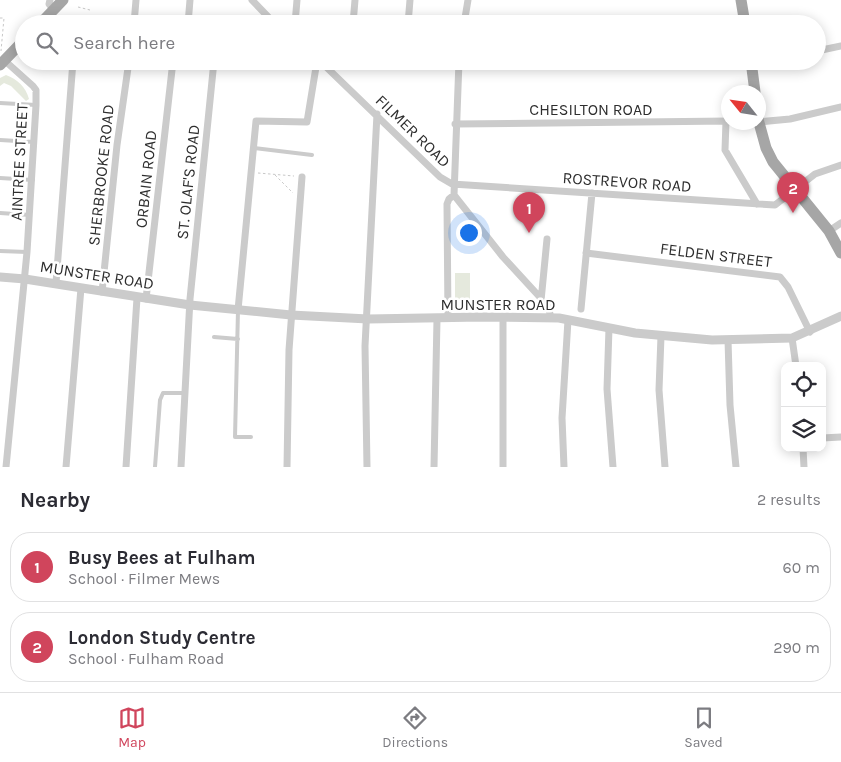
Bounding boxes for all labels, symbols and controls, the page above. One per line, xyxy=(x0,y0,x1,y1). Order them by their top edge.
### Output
search box xyxy=(15,15,826,70)
icon: search xyxy=(33,29,61,57)
text: Search here xyxy=(73,32,175,54)
north arrow xyxy=(721,85,766,130)
street label: FILMER ROAD xyxy=(372,91,454,171)
street label: CHESILTON ROAD xyxy=(529,100,653,119)
street label: AINTREE STREET xyxy=(6,103,32,221)
street label: SHERBROOKE ROAD xyxy=(84,103,118,247)
street label: ST. OLAF'S ROAD xyxy=(173,124,203,240)
street label: ORBAIN ROAD xyxy=(131,129,161,229)
street label: ROSTREVOR ROAD xyxy=(562,168,692,196)
pin: 2 xyxy=(777,172,809,213)
pin: 1 xyxy=(513,192,545,233)
your location xyxy=(456,220,482,246)
street label: FELDEN STREET xyxy=(659,239,773,271)
street label: MUNSTER ROAD xyxy=(39,257,155,293)
street label: MUNSTER ROAD xyxy=(440,295,556,314)
map controls xyxy=(781,362,826,452)
button: locate xyxy=(781,362,826,407)
button: layers xyxy=(781,407,826,452)
text: Nearby xyxy=(20,488,90,512)
text: 2 results xyxy=(757,490,821,509)
text: Busy Bees at Fulham xyxy=(68,547,256,569)
text: 1 xyxy=(34,558,40,577)
text: 60 m xyxy=(783,558,820,577)
text: School · Filmer Mews xyxy=(68,569,220,588)
text: London Study Centre xyxy=(68,627,256,649)
text: 2 xyxy=(32,638,42,657)
text: 290 m xyxy=(773,638,820,657)
text: School · Fulham Road xyxy=(68,649,224,668)
tab: Map xyxy=(118,704,146,751)
tab: Directions xyxy=(382,704,448,751)
tab: Saved xyxy=(684,704,723,751)

